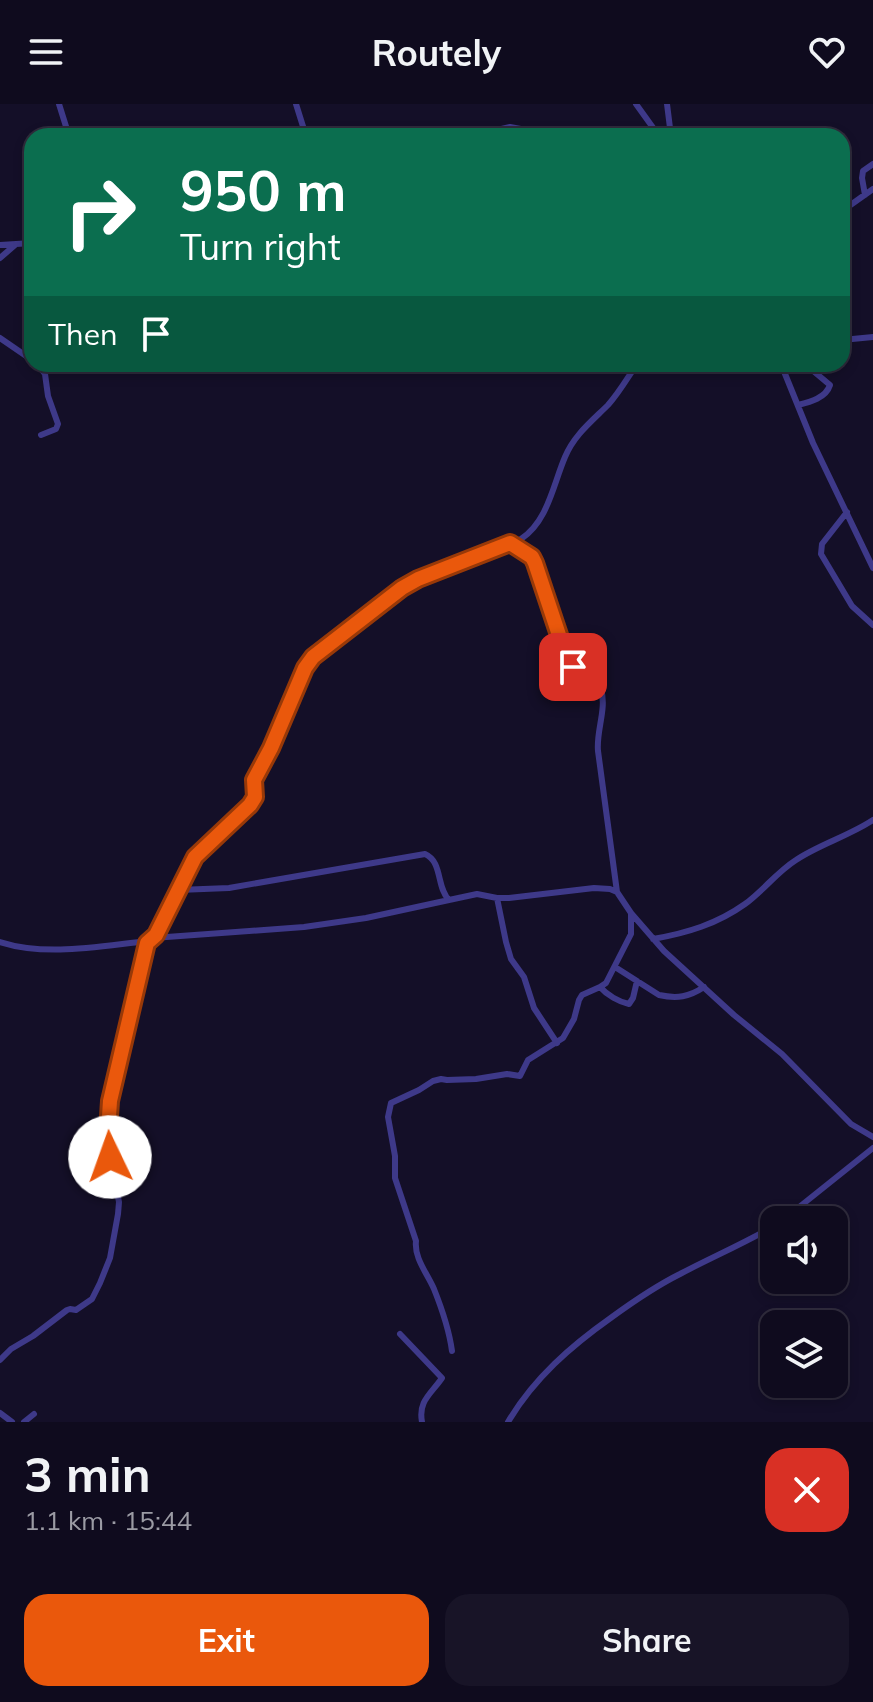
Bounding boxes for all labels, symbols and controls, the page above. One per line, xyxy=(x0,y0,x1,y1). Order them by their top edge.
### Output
icon: menu xyxy=(24,30,68,74)
text: Routely xyxy=(372,30,501,75)
icon: heart xyxy=(805,30,849,74)
text: 950 m xyxy=(180,155,347,225)
icon: right xyxy=(48,160,152,264)
text: Turn right xyxy=(180,224,341,269)
icon: arrive xyxy=(134,312,178,356)
text: Then xyxy=(48,315,118,353)
pin xyxy=(539,633,607,701)
icon: arrive xyxy=(551,645,595,689)
position arrow xyxy=(68,1115,152,1199)
map controls xyxy=(760,1206,848,1398)
button: sound xyxy=(760,1206,848,1294)
button: layers xyxy=(760,1310,848,1398)
text: 3 min xyxy=(24,1444,151,1504)
button: close xyxy=(765,1448,849,1532)
text: 1.1 km · 15:44 xyxy=(24,1504,192,1537)
button: Exit xyxy=(24,1594,429,1686)
button: Share xyxy=(445,1594,849,1686)

